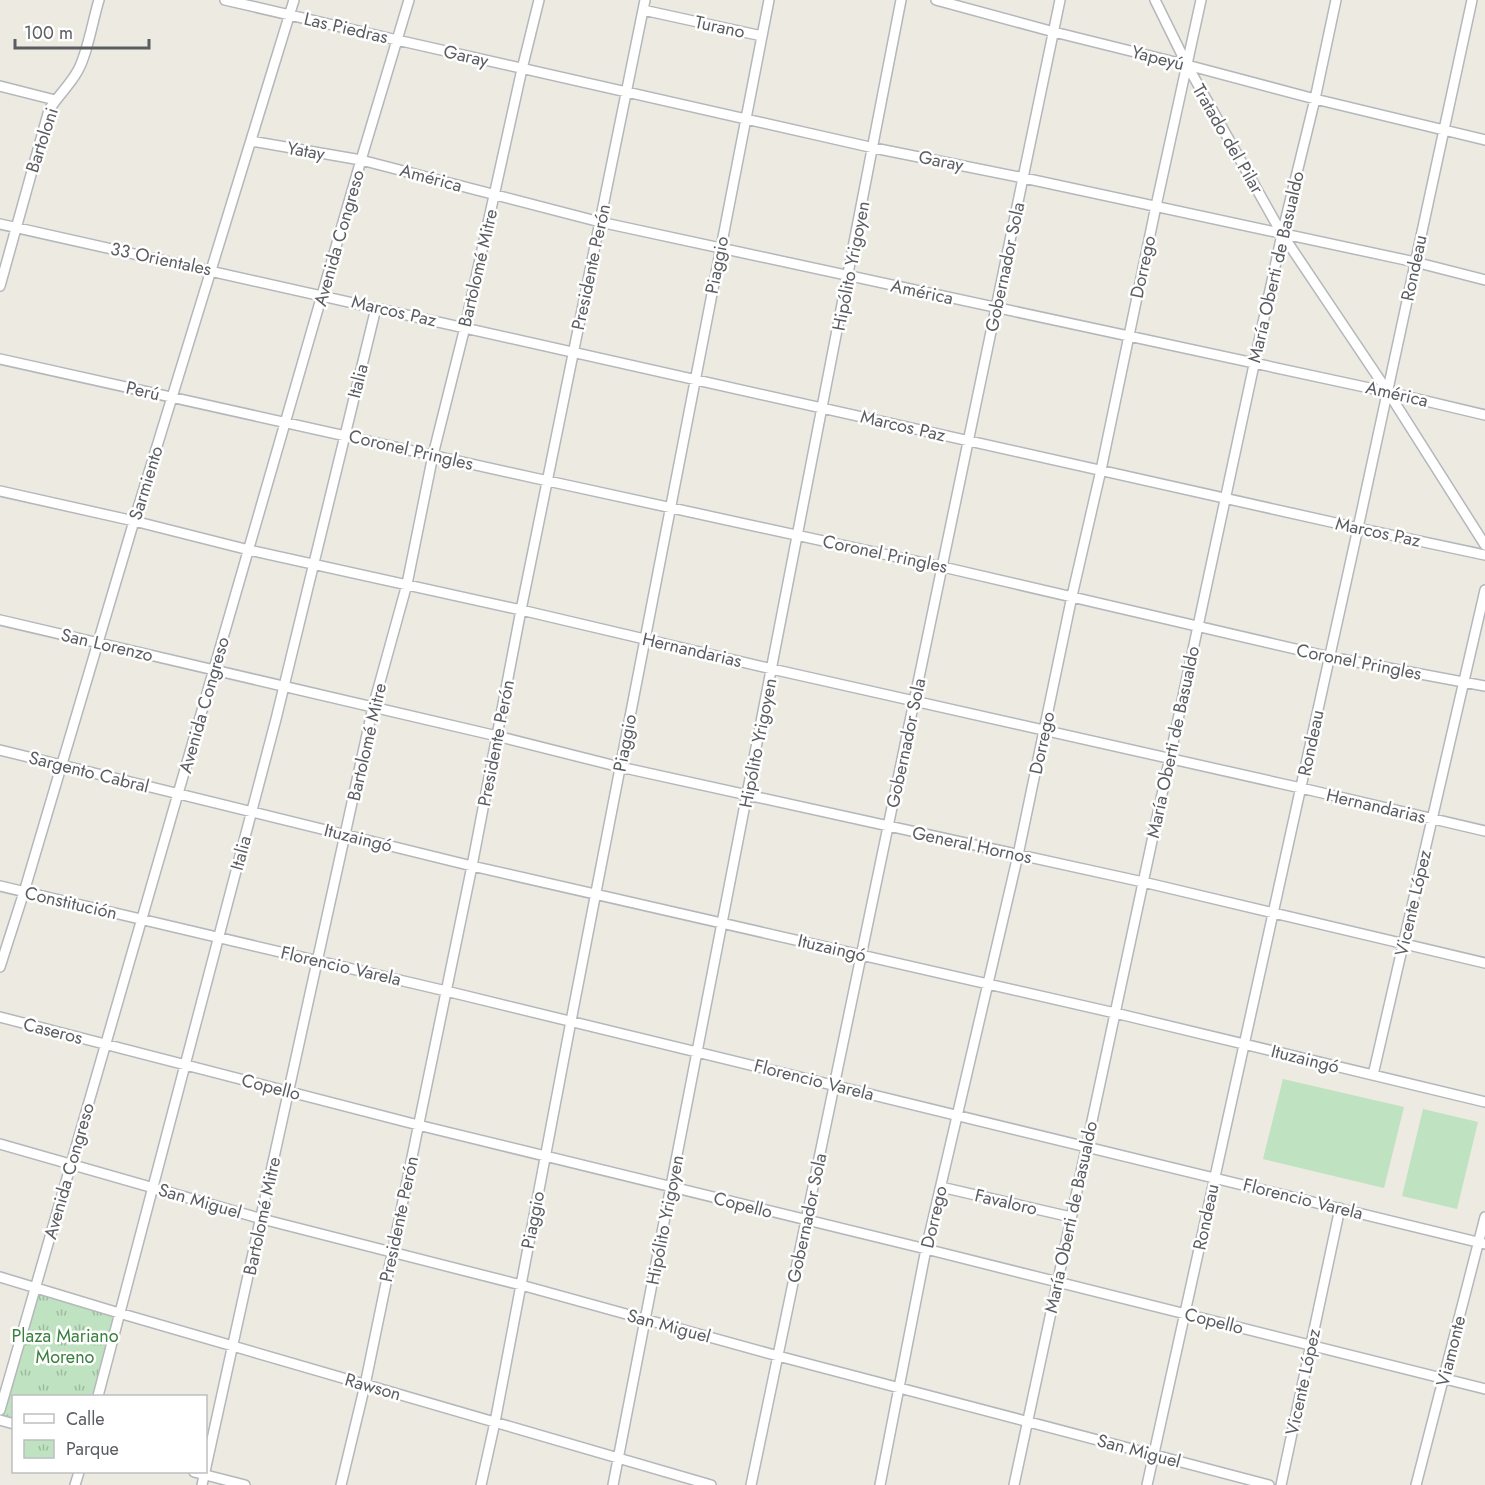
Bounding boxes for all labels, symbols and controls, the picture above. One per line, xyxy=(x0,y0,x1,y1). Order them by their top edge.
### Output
street label: Las Piedras xyxy=(301,6,391,50)
street label: Turano xyxy=(693,9,748,45)
scale bar xyxy=(15,12,148,50)
text: 100 m xyxy=(24,20,73,46)
street label: Garay xyxy=(441,38,491,74)
street label: Yapeyú xyxy=(1129,39,1187,77)
street label: Tratado del Pilar xyxy=(1186,79,1270,199)
street label: Bartoloni xyxy=(19,104,65,176)
street label: Yatay xyxy=(285,135,327,167)
street label: Garay xyxy=(916,144,966,178)
street label: América xyxy=(397,157,465,199)
street label: Avenida Congreso xyxy=(307,167,371,309)
street label: María Oberti de Basualdo xyxy=(1241,169,1311,365)
street label: Hipólito Yrigoyen xyxy=(826,199,876,333)
street label: Gobernador Sola xyxy=(979,200,1031,334)
street label: Presidente Perón xyxy=(565,202,617,332)
street label: Bartolomé Mitre xyxy=(452,206,504,330)
street label: Dorrego xyxy=(1124,233,1162,301)
street label: Rondeau xyxy=(1394,233,1434,303)
street label: Piaggio xyxy=(699,234,735,296)
street label: 33 Orientales xyxy=(108,236,214,282)
street label: América xyxy=(888,273,956,311)
street label: Marcos Paz xyxy=(349,289,440,334)
street label: Italia xyxy=(341,361,375,401)
street label: Perú xyxy=(123,374,163,408)
street label: América xyxy=(1363,374,1431,414)
street label: Marcos Paz xyxy=(858,404,949,449)
street label: Coronel Pringles xyxy=(346,423,476,477)
street label: Sarmiento xyxy=(122,443,170,523)
street label: Marcos Paz xyxy=(1333,510,1424,554)
street label: Coronel Pringles xyxy=(820,528,950,580)
street label: San Lorenzo xyxy=(58,622,156,668)
street label: Hernandarias xyxy=(640,626,744,674)
street label: Avenida Congreso xyxy=(172,634,236,776)
street label: Coronel Pringles xyxy=(1294,637,1424,687)
street label: María Oberti de Basualdo xyxy=(1140,643,1206,840)
street label: Hipólito Yrigoyen xyxy=(733,676,783,810)
street label: Gobernador Sola xyxy=(880,676,932,810)
street label: Presidente Perón xyxy=(471,678,521,808)
street label: Bartolomé Mitre xyxy=(341,680,393,804)
street label: Rondeau xyxy=(1291,708,1331,778)
street label: Dorrego xyxy=(1023,709,1061,777)
street label: Piaggio xyxy=(607,712,643,774)
street label: Sargento Cabral xyxy=(26,744,152,800)
street label: Hernandarias xyxy=(1324,782,1428,830)
street label: Ituzaingó xyxy=(321,817,395,859)
street label: General Hornos xyxy=(910,820,1034,870)
street label: Italia xyxy=(224,833,258,873)
street label: Vicente López xyxy=(1388,847,1438,959)
street label: Constitución xyxy=(22,880,120,926)
street label: Ituzaingó xyxy=(795,928,869,969)
street label: Florencio Varela xyxy=(278,940,404,992)
street label: Caseros xyxy=(21,1011,85,1051)
street label: Ituzaingó xyxy=(1268,1038,1342,1080)
street label: Florencio Varela xyxy=(751,1053,877,1107)
street label: Copello xyxy=(239,1067,303,1107)
street label: Avenida Congreso xyxy=(37,1100,101,1242)
street label: María Oberti de Basualdo xyxy=(1038,1118,1104,1315)
street label: Gobernador Sola xyxy=(781,1151,833,1285)
street label: Hipólito Yrigoyen xyxy=(640,1153,690,1287)
street label: Bartolomé Mitre xyxy=(237,1154,287,1278)
street label: Presidente Perón xyxy=(373,1154,425,1284)
street label: Florencio Varela xyxy=(1240,1172,1366,1226)
street label: San Miguel xyxy=(155,1177,245,1225)
street label: Favaloro xyxy=(972,1182,1040,1222)
street label: Rondeau xyxy=(1186,1182,1226,1252)
street label: Dorrego xyxy=(914,1183,954,1251)
street label: Copello xyxy=(711,1185,775,1225)
street label: Piaggio xyxy=(515,1189,551,1251)
street label: Copello xyxy=(1182,1301,1246,1341)
street label: San Miguel xyxy=(624,1302,714,1350)
street label: Viamonte xyxy=(1430,1313,1472,1389)
park label: Plaza Mariano Moreno xyxy=(11,1323,119,1370)
street label: Vicente López xyxy=(1279,1326,1327,1438)
street label: Rawson xyxy=(342,1367,404,1407)
legend xyxy=(12,1395,207,1473)
text: Calle xyxy=(66,1406,105,1432)
street label: San Miguel xyxy=(1094,1427,1184,1475)
text: Parque xyxy=(66,1436,119,1462)

